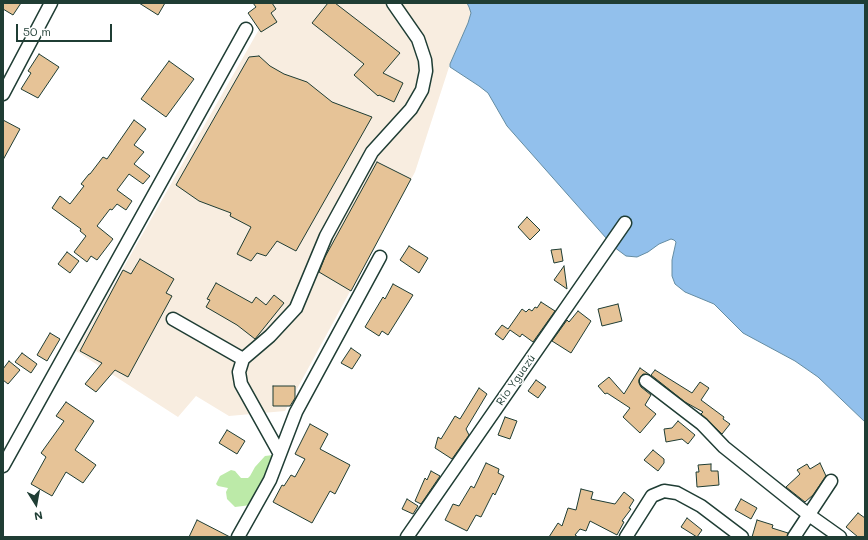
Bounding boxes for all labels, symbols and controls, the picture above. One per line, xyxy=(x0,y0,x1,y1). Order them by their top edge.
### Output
scale bar xyxy=(18,16,114,42)
text: 50 m xyxy=(23,23,51,39)
street label: Río Yguazú xyxy=(494,352,538,408)
north arrow xyxy=(16,484,56,524)
text: N xyxy=(33,508,44,524)

